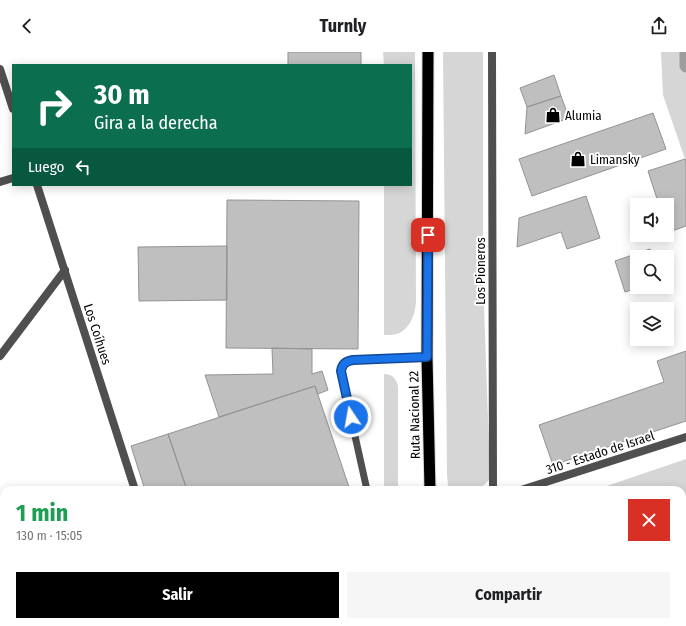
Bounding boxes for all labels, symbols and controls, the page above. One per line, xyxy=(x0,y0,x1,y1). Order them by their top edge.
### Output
icon: back xyxy=(16,15,38,37)
text: Turnly xyxy=(320,15,366,37)
icon: share xyxy=(648,15,670,37)
text: 30 m xyxy=(94,78,150,111)
icon: right xyxy=(28,80,80,132)
shop icon: Alumia xyxy=(544,106,562,124)
place label: Alumia xyxy=(565,108,602,123)
text: Gira a la derecha xyxy=(94,112,218,134)
shop icon: Limansky xyxy=(569,150,587,168)
place label: Limansky xyxy=(590,152,640,167)
icon: left xyxy=(72,156,94,178)
text: Luego xyxy=(28,158,64,176)
map controls xyxy=(630,198,674,346)
button: sound xyxy=(630,198,674,242)
pin xyxy=(411,218,445,252)
icon: arrive xyxy=(417,224,439,246)
street label: Los Pioneros xyxy=(473,237,488,305)
button: search xyxy=(630,250,674,294)
street label: Los Coíhues xyxy=(81,302,115,367)
button: layers xyxy=(630,302,674,346)
street label: Ruta Nacional 22 xyxy=(406,370,423,459)
position arrow xyxy=(330,396,372,438)
street label: 310 - Estado de Israel xyxy=(544,428,657,477)
text: 1 min xyxy=(16,499,68,527)
button: close xyxy=(628,499,670,541)
text: 130 m · 15:05 xyxy=(16,528,82,543)
button: Salir xyxy=(16,572,339,618)
button: Compartir xyxy=(347,572,670,618)

